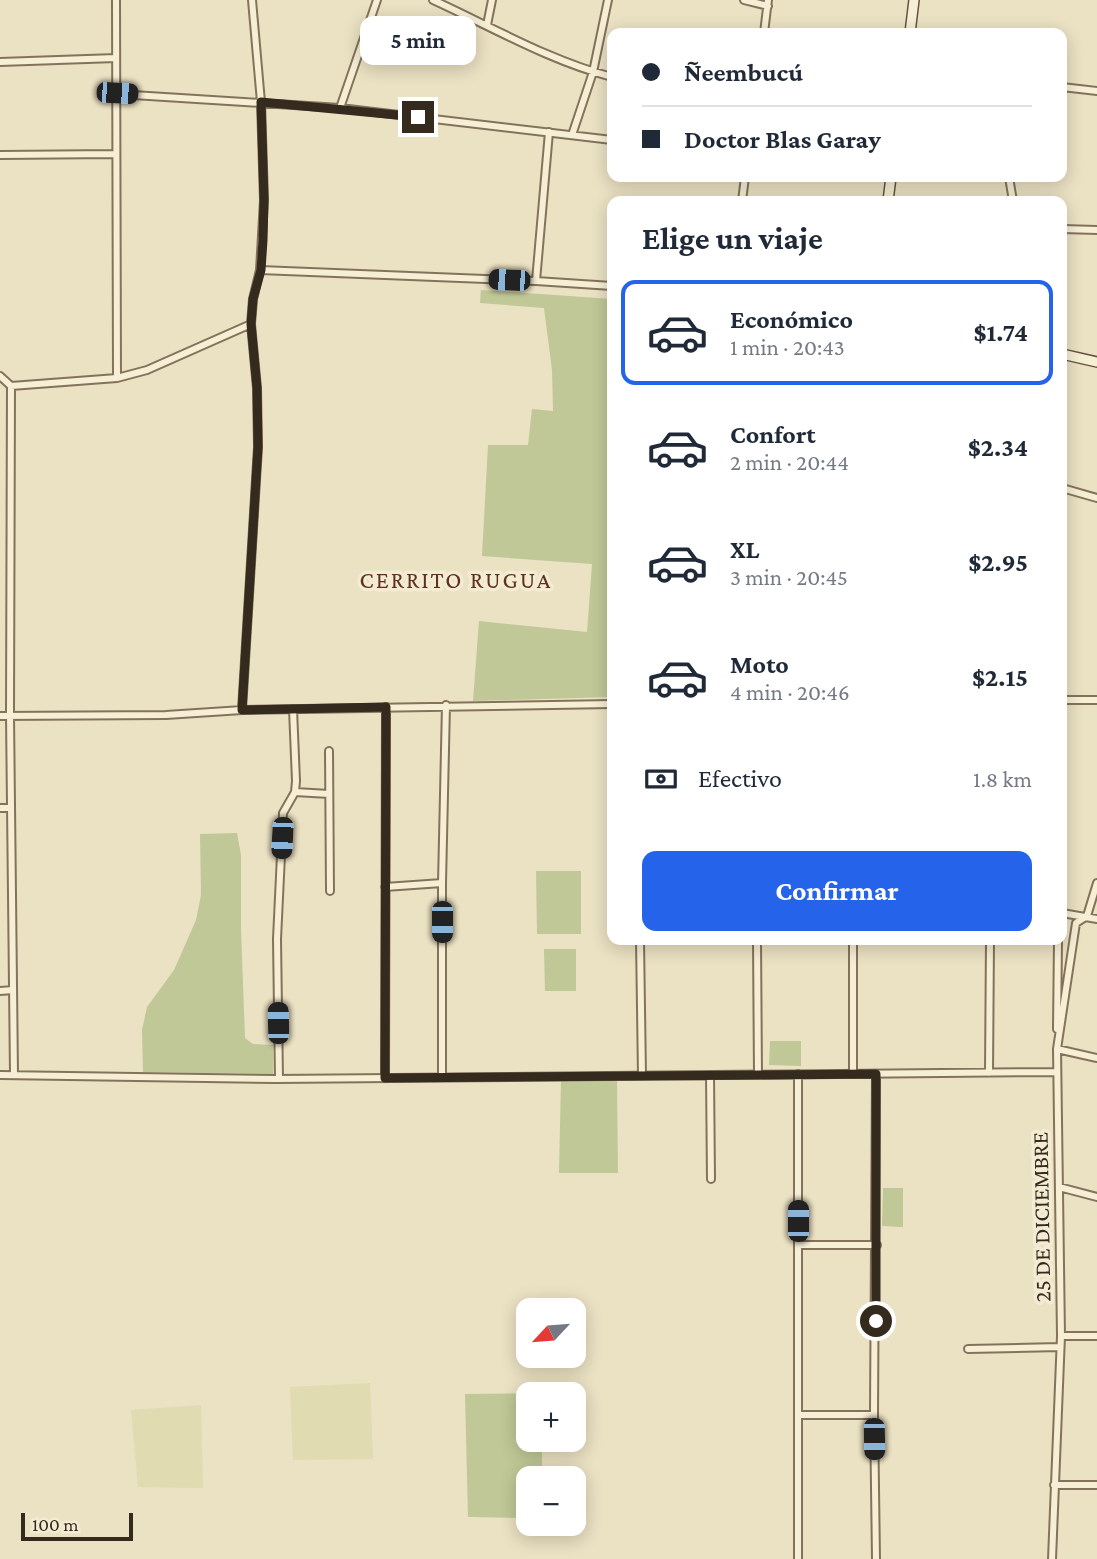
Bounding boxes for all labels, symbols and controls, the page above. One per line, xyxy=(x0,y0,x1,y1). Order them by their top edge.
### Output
callout: 5 min xyxy=(360,16,476,64)
text: 5 min xyxy=(390,27,446,53)
text: Ñeembucú xyxy=(684,58,803,87)
car xyxy=(96,81,139,105)
route end xyxy=(402,101,434,133)
text: Doctor Blas Garay xyxy=(684,125,881,154)
text: Elige un viaje xyxy=(642,220,823,256)
car xyxy=(488,269,531,291)
icon: car xyxy=(646,301,709,364)
text: Económico xyxy=(730,305,853,334)
text: $1.74 xyxy=(973,318,1028,347)
text: 1 min · 20:43 xyxy=(730,334,845,360)
icon: car xyxy=(646,416,709,479)
text: Confort xyxy=(730,420,816,449)
text: $2.34 xyxy=(968,433,1028,462)
text: 2 min · 20:44 xyxy=(730,449,849,475)
icon: car xyxy=(646,531,709,594)
text: XL xyxy=(730,535,759,564)
text: $2.95 xyxy=(968,548,1028,577)
text: 3 min · 20:45 xyxy=(730,564,848,590)
district label: CERRITO RUGUA xyxy=(360,566,552,593)
icon: car xyxy=(646,646,709,709)
text: Moto xyxy=(730,650,789,679)
text: $2.15 xyxy=(972,663,1028,692)
text: 4 min · 20:46 xyxy=(730,679,850,705)
icon: cash xyxy=(642,760,680,798)
text: Efectivo xyxy=(698,764,782,793)
text: 1.8 km xyxy=(973,766,1032,792)
car xyxy=(271,816,294,860)
button: Confirmar xyxy=(642,851,1032,931)
car xyxy=(432,901,453,943)
car xyxy=(268,1002,289,1044)
street label: 25 DE DICIEMBRE xyxy=(1027,1132,1055,1302)
car xyxy=(788,1200,809,1242)
north arrow xyxy=(516,1298,586,1368)
map controls xyxy=(516,1298,586,1536)
route start xyxy=(860,1305,892,1337)
button: + xyxy=(516,1382,586,1452)
car xyxy=(864,1418,885,1460)
button: − xyxy=(516,1466,586,1536)
scale bar xyxy=(21,1510,133,1542)
text: 100 m xyxy=(32,1514,79,1535)

